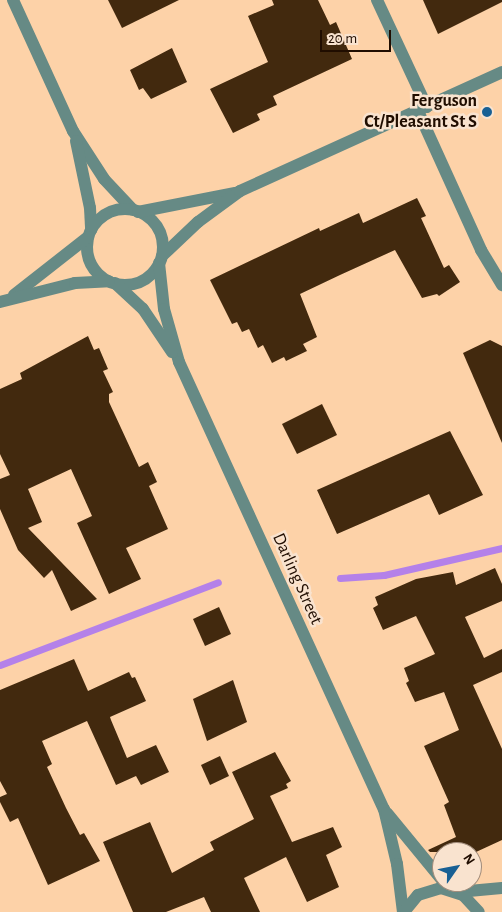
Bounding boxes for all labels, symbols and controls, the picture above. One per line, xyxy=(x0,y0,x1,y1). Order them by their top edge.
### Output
scale bar xyxy=(322,20,393,52)
text: 20 m xyxy=(328,31,357,46)
place label: Ferguson Ct/Pleasant St S xyxy=(364,91,477,134)
marker: Ferguson Ct/Pleasant St S xyxy=(481,106,493,118)
street label: Darling Street xyxy=(267,530,327,628)
north arrow xyxy=(432,842,482,892)
text: N xyxy=(460,851,477,867)

